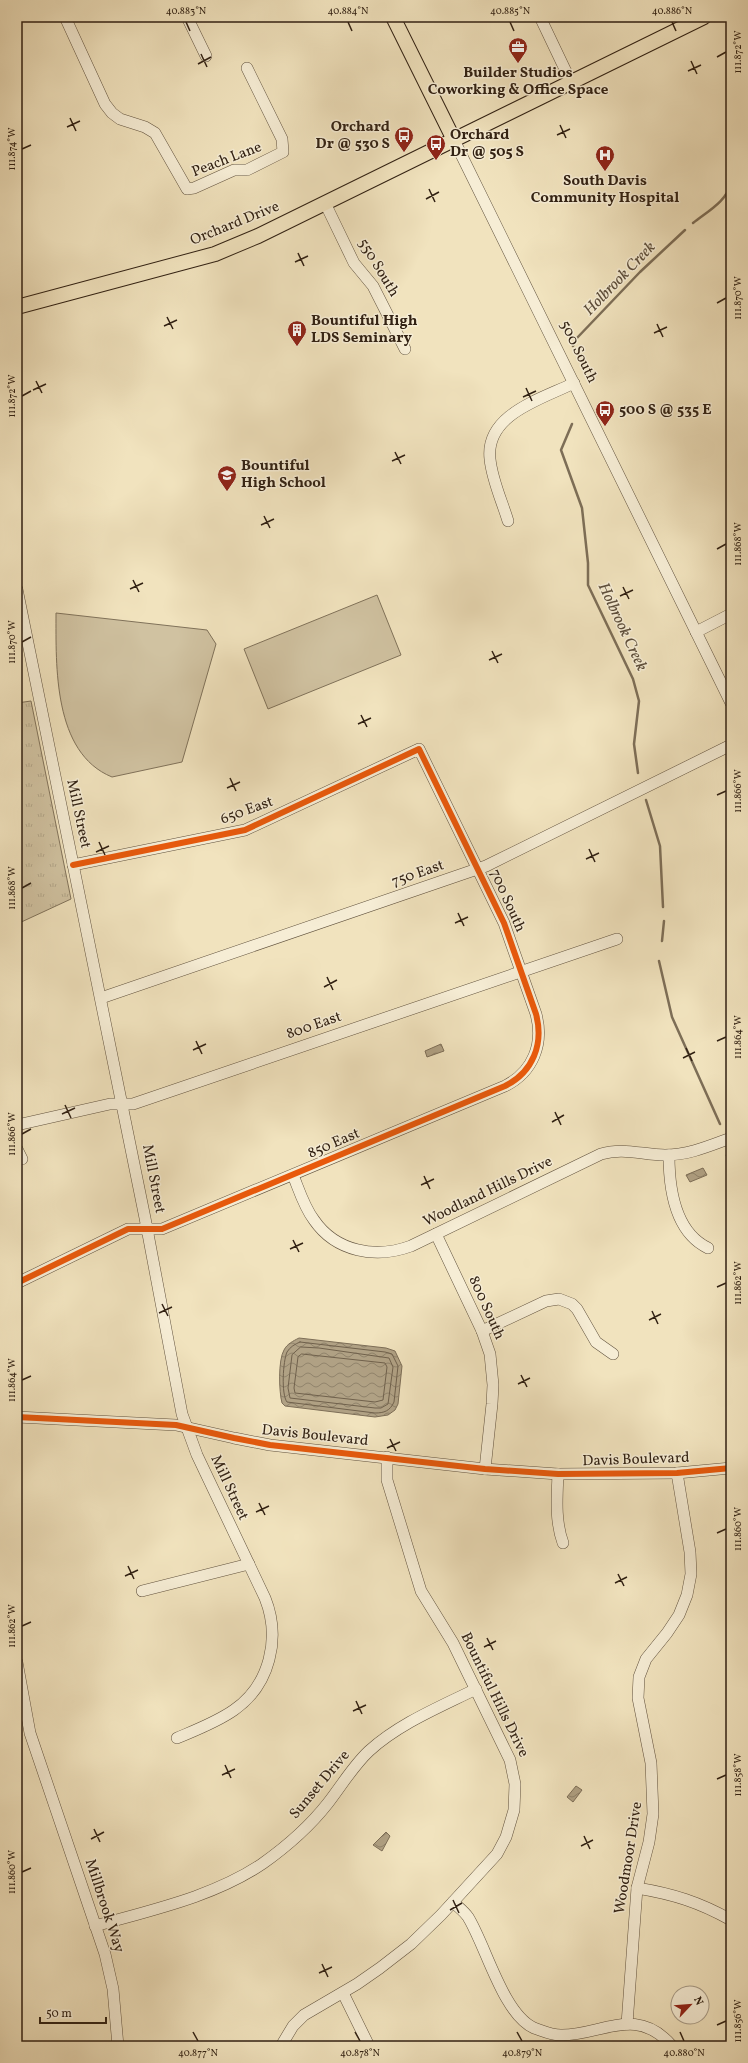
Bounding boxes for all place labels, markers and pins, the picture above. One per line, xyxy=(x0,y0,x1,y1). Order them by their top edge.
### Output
office icon: Builder Studios Coworking & Office Space xyxy=(507,36,529,64)
place label: Builder Studios Coworking & Office Space xyxy=(428,63,609,101)
place label: Orchard Dr @ 530 S xyxy=(316,117,390,155)
bus stop icon: Orchard Dr @ 530 S xyxy=(393,125,415,153)
place label: Orchard Dr @ 505 S xyxy=(450,125,524,163)
bus stop icon: Orchard Dr @ 505 S xyxy=(425,133,447,161)
hospital icon: South Davis Community Hospital xyxy=(594,144,616,172)
place label: South Davis Community Hospital xyxy=(531,171,679,209)
place label: Bountiful High LDS Seminary xyxy=(311,311,418,349)
building icon: Bountiful High LDS Seminary xyxy=(286,319,308,347)
bus stop icon: 500 S @ 535 E xyxy=(594,399,616,427)
place label: 500 S @ 535 E xyxy=(619,400,712,421)
place label: Bountiful High School xyxy=(241,456,326,494)
school or university icon: Bountiful High School xyxy=(216,464,238,492)

